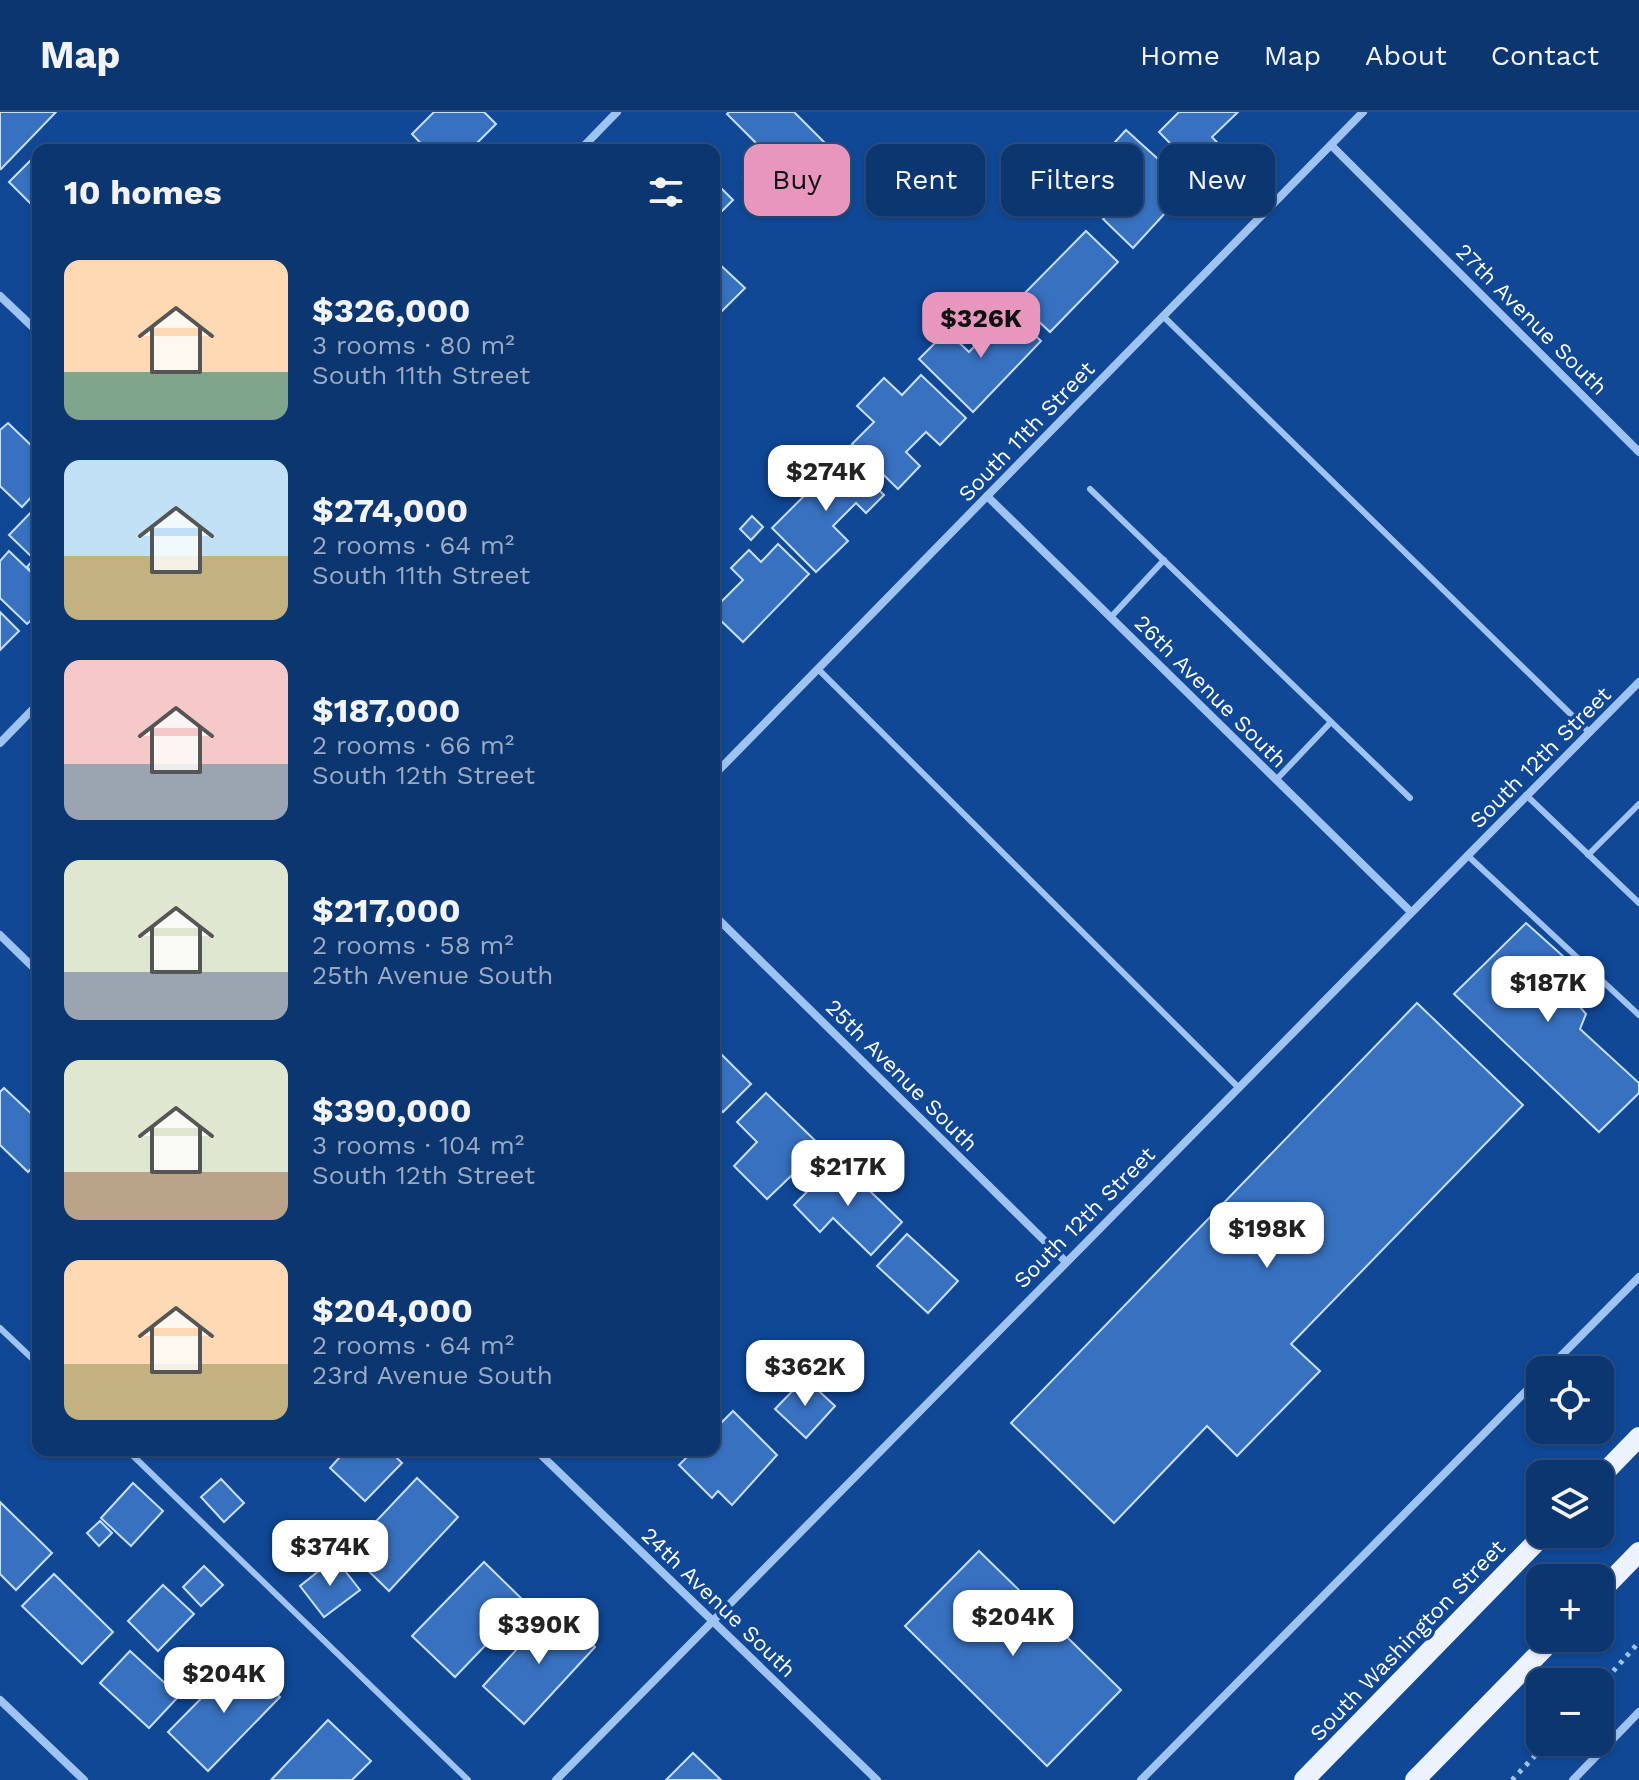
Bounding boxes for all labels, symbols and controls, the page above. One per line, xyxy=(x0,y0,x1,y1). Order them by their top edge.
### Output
text: Map xyxy=(40,33,120,77)
text: Home xyxy=(1140,39,1220,72)
text: Map xyxy=(1264,39,1321,72)
text: About xyxy=(1365,39,1447,72)
text: Contact xyxy=(1491,39,1599,72)
chip: Buy xyxy=(744,144,850,216)
chip: Rent xyxy=(866,144,985,216)
chip: Filters xyxy=(1001,144,1143,216)
chip: New xyxy=(1159,144,1275,216)
icon: filters xyxy=(644,170,688,214)
text: 10 homes xyxy=(64,172,222,212)
street label: 27th Avenue South xyxy=(1451,239,1612,400)
text: $326,000 xyxy=(312,290,470,330)
icon: home xyxy=(128,292,224,388)
pin: $326K xyxy=(925,292,1037,360)
text: $326K xyxy=(940,303,1022,333)
text: 3 rooms · 80 m² xyxy=(312,330,515,360)
street label: South 11th Street xyxy=(953,356,1099,506)
text: South 11th Street xyxy=(312,360,530,390)
pin: $274K xyxy=(770,445,882,513)
text: $274K xyxy=(786,456,866,486)
text: $274,000 xyxy=(312,490,468,530)
icon: home xyxy=(128,492,224,588)
text: 2 rooms · 64 m² xyxy=(312,530,514,560)
text: South 11th Street xyxy=(312,560,530,590)
street label: 26th Avenue South xyxy=(1129,610,1292,773)
street label: South 12th Street xyxy=(1465,682,1616,833)
text: $187,000 xyxy=(312,690,460,730)
icon: home xyxy=(128,692,224,788)
text: 2 rooms · 66 m² xyxy=(312,730,514,760)
text: South 12th Street xyxy=(312,760,535,790)
text: $217,000 xyxy=(312,890,461,930)
icon: home xyxy=(128,892,224,988)
text: 2 rooms · 58 m² xyxy=(312,930,514,960)
pin: $187K xyxy=(1492,956,1604,1024)
text: 25th Avenue South xyxy=(312,960,553,990)
text: $187K xyxy=(1509,967,1587,997)
street label: 25th Avenue South xyxy=(821,994,983,1156)
text: $390,000 xyxy=(312,1090,472,1130)
icon: home xyxy=(128,1092,224,1188)
text: 3 rooms · 104 m² xyxy=(312,1130,524,1160)
pin: $217K xyxy=(792,1140,904,1208)
street label: South 12th Street xyxy=(1009,1142,1160,1293)
text: $217K xyxy=(809,1151,887,1181)
text: South 12th Street xyxy=(312,1160,535,1190)
pin: $198K xyxy=(1211,1202,1323,1270)
text: $198K xyxy=(1228,1213,1306,1243)
text: $204,000 xyxy=(312,1290,473,1330)
icon: home xyxy=(128,1292,224,1388)
text: 2 rooms · 64 m² xyxy=(312,1330,514,1360)
pin: $362K xyxy=(749,1340,861,1408)
text: $362K xyxy=(764,1351,846,1381)
map controls xyxy=(1526,1356,1614,1756)
button: locate xyxy=(1526,1356,1614,1444)
text: 23rd Avenue South xyxy=(312,1360,553,1390)
button: layers xyxy=(1526,1460,1614,1548)
pin: $374K xyxy=(274,1520,386,1588)
street label: 24th Avenue South xyxy=(637,1522,801,1682)
text: $374K xyxy=(290,1531,370,1561)
street label: South Washington Street xyxy=(1305,1535,1510,1746)
button: + xyxy=(1526,1564,1614,1652)
pin: $204K xyxy=(957,1590,1069,1658)
pin: $390K xyxy=(483,1598,595,1666)
text: $204K xyxy=(971,1601,1055,1631)
text: $390K xyxy=(498,1609,580,1639)
pin: $204K xyxy=(168,1647,280,1715)
text: $204K xyxy=(182,1658,266,1688)
button: − xyxy=(1526,1668,1614,1756)

